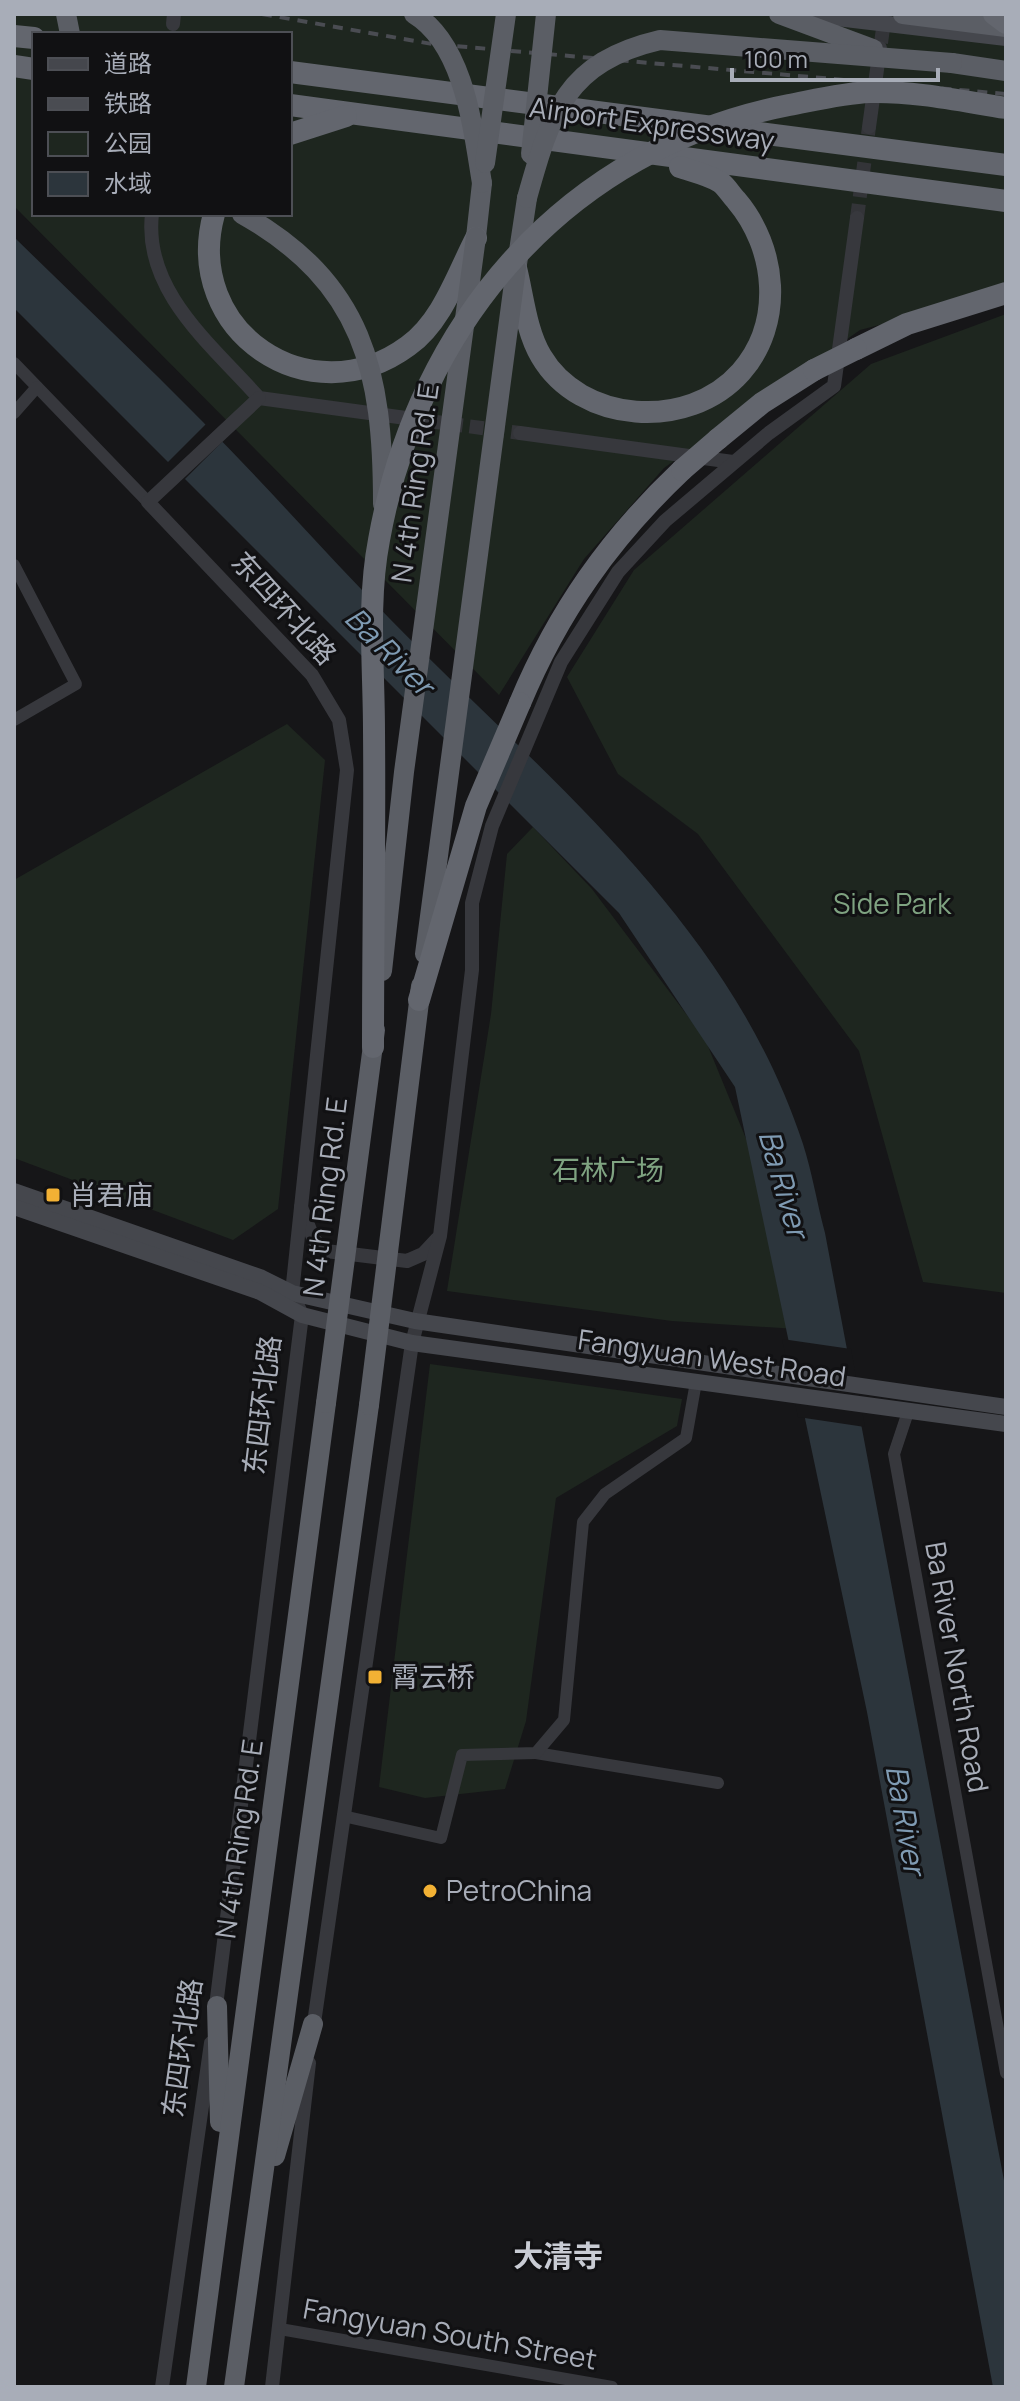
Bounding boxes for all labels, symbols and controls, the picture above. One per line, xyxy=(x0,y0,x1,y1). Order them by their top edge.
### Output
legend xyxy=(32,32,292,216)
scale bar xyxy=(732,32,938,82)
text: 100 m xyxy=(744,42,808,75)
text: 道路 xyxy=(104,46,152,79)
text: 铁路 xyxy=(104,86,152,119)
street label: Airport Expressway xyxy=(527,87,777,159)
text: 公园 xyxy=(104,126,152,159)
text: 水域 xyxy=(104,166,152,199)
street label: N 4th Ring Rd. E xyxy=(381,381,447,585)
street label: 东四环北路 xyxy=(224,543,346,672)
water label: Ba River xyxy=(337,598,446,707)
park label: Side Park xyxy=(833,884,952,922)
street label: N 4th Ring Rd. E xyxy=(293,1095,355,1299)
water label: Ba River xyxy=(750,1125,820,1246)
park label: 石林广场 xyxy=(552,1150,664,1188)
place label: 肖君庙 xyxy=(69,1175,153,1213)
marker: 肖君庙 xyxy=(44,1186,62,1204)
street label: Fangyuan West Road xyxy=(576,1319,849,1395)
street label: 东四环北路 xyxy=(234,1333,288,1477)
street label: Ba River North Road xyxy=(917,1539,999,1795)
place label: 霄云桥 xyxy=(391,1657,475,1695)
marker: 霄云桥 xyxy=(366,1668,384,1686)
street label: N 4th Ring Rd. E xyxy=(205,1737,271,1941)
water label: Ba River xyxy=(877,1762,937,1882)
place label: PetroChina xyxy=(446,1871,592,1909)
marker: PetroChina xyxy=(421,1882,439,1900)
street label: 东四环北路 xyxy=(152,1976,210,2120)
district label: 大清寺 xyxy=(513,2235,603,2276)
street label: Fangyuan South Street xyxy=(300,2288,600,2378)

